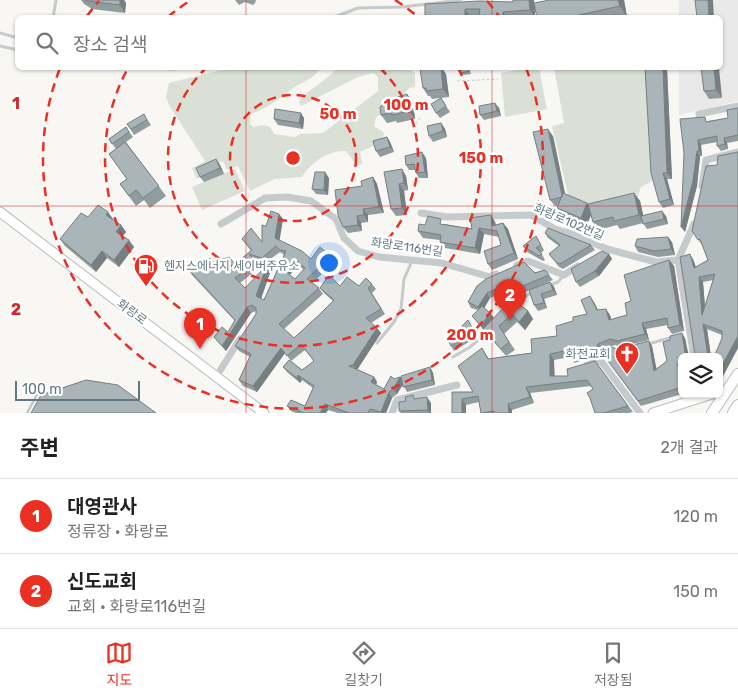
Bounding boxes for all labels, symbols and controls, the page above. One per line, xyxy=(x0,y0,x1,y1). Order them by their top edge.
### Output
search box xyxy=(15,15,723,70)
icon: search xyxy=(33,29,61,57)
text: 장소 검색 xyxy=(73,33,148,56)
text: 1 xyxy=(12,94,20,113)
text: 100 m xyxy=(384,96,428,114)
text: 50 m xyxy=(320,105,356,123)
centre of rings xyxy=(284,149,302,167)
text: 150 m xyxy=(459,149,503,167)
street label: 화랑로102번길 xyxy=(532,201,606,243)
street label: 화랑로116번길 xyxy=(370,235,444,259)
your location xyxy=(316,250,342,276)
fuel station icon: 헨지스에너지 세이버주유소 xyxy=(133,253,159,287)
place label: 헨지스에너지 세이버주유소 xyxy=(164,259,299,273)
pin: 2 xyxy=(494,279,526,320)
street label: 화랑로 xyxy=(115,296,149,328)
text: 2 xyxy=(11,300,21,319)
pin: 1 xyxy=(184,308,216,349)
text: 200 m xyxy=(446,326,494,344)
church icon: 화전교회 xyxy=(614,341,640,375)
place label: 화전교회 xyxy=(566,347,610,361)
map controls xyxy=(678,353,723,398)
button: layers xyxy=(678,353,723,398)
scale bar xyxy=(15,378,140,401)
text: 100 m xyxy=(22,381,62,398)
text: 주변 xyxy=(20,435,59,460)
text: 2개 결과 xyxy=(661,438,718,457)
text: 대영관사 xyxy=(67,495,137,518)
text: 1 xyxy=(32,507,40,526)
text: 120 m xyxy=(673,507,718,526)
text: 정류장 · 화랑로 xyxy=(67,522,168,541)
text: 신도교회 xyxy=(67,570,137,593)
text: 2 xyxy=(31,582,41,601)
text: 150 m xyxy=(673,582,718,601)
text: 교회 · 화랑로116번길 xyxy=(67,597,207,616)
tab: 지도 xyxy=(105,639,133,689)
tab: 길찾기 xyxy=(344,639,383,689)
tab: 저장됨 xyxy=(594,639,633,689)

